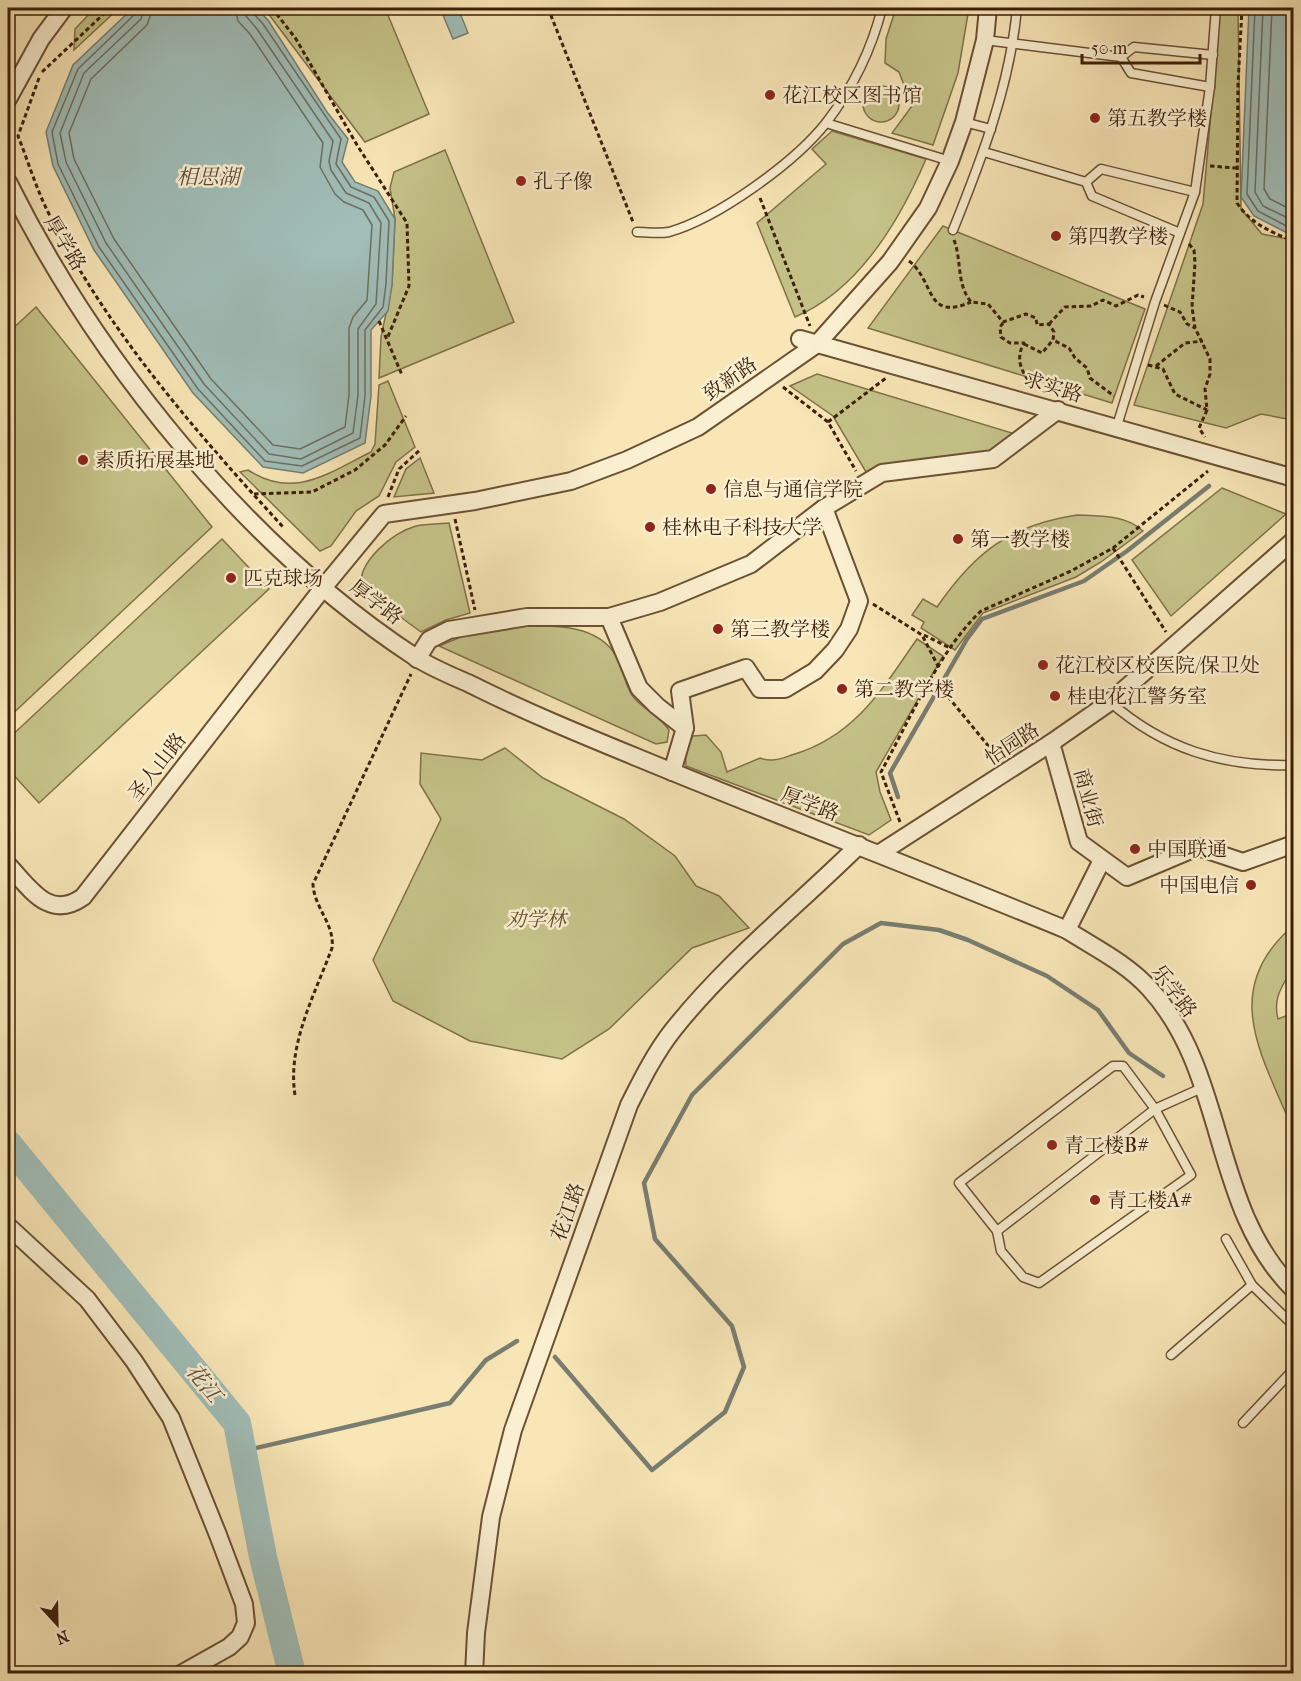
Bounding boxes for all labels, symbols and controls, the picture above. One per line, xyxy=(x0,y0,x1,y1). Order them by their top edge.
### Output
scale bar xyxy=(1082,27,1200,65)
text: 50 m xyxy=(1091,38,1128,59)
place label: 花江校区图书馆 xyxy=(782,84,922,107)
marker: 花江校区图书馆 xyxy=(763,88,777,102)
place label: 第五教学楼 xyxy=(1107,107,1207,130)
marker: 第五教学楼 xyxy=(1088,111,1102,125)
water label: 相思湖 xyxy=(177,165,243,189)
place label: 孔子像 xyxy=(533,170,593,193)
marker: 孔子像 xyxy=(514,174,528,188)
street label: 厚学路 xyxy=(40,211,90,275)
place label: 第四教学楼 xyxy=(1068,225,1168,248)
marker: 第四教学楼 xyxy=(1049,229,1063,243)
street label: 致新路 xyxy=(699,352,761,406)
street label: 求实路 xyxy=(1021,367,1085,407)
place label: 素质拓展基地 xyxy=(95,449,215,472)
marker: 素质拓展基地 xyxy=(76,453,90,467)
place label: 信息与通信学院 xyxy=(723,478,863,501)
marker: 信息与通信学院 xyxy=(704,482,718,496)
place label: 桂林电子科技大学 xyxy=(662,516,822,539)
marker: 桂林电子科技大学 xyxy=(643,520,657,534)
place label: 第一教学楼 xyxy=(970,528,1070,551)
marker: 第一教学楼 xyxy=(951,532,965,546)
place label: 匹克球场 xyxy=(243,567,323,590)
marker: 匹克球场 xyxy=(224,571,238,585)
street label: 厚学路 xyxy=(345,575,407,629)
place label: 第三教学楼 xyxy=(730,618,830,641)
marker: 第三教学楼 xyxy=(711,622,725,636)
place label: 花江校区校医院/保卫处 xyxy=(1055,654,1260,677)
marker: 花江校区校医院/保卫处 xyxy=(1036,658,1050,672)
place label: 第二教学楼 xyxy=(854,678,954,701)
marker: 第二教学楼 xyxy=(835,682,849,696)
place label: 桂电花江警务室 xyxy=(1067,685,1207,708)
marker: 桂电花江警务室 xyxy=(1048,689,1062,703)
street label: 怡园路 xyxy=(981,718,1043,770)
street label: 圣人山路 xyxy=(123,728,191,806)
street label: 商业街 xyxy=(1069,766,1107,830)
street label: 厚学路 xyxy=(778,783,842,825)
place label: 中国联通 xyxy=(1147,838,1227,861)
marker: 中国联通 xyxy=(1128,842,1142,856)
place label: 中国电信 xyxy=(1159,874,1239,897)
marker: 中国电信 xyxy=(1244,878,1258,892)
park label: 劝学林 xyxy=(506,908,569,931)
street label: 乐学路 xyxy=(1147,960,1201,1022)
place label: 青工楼B# xyxy=(1064,1134,1150,1157)
marker: 青工楼B# xyxy=(1045,1138,1059,1152)
street label: 花江路 xyxy=(547,1180,589,1244)
place label: 青工楼A# xyxy=(1107,1189,1193,1212)
marker: 青工楼A# xyxy=(1088,1193,1102,1207)
water label: 花江 xyxy=(181,1359,228,1409)
north arrow xyxy=(27,1594,87,1654)
text: N xyxy=(52,1626,72,1649)

